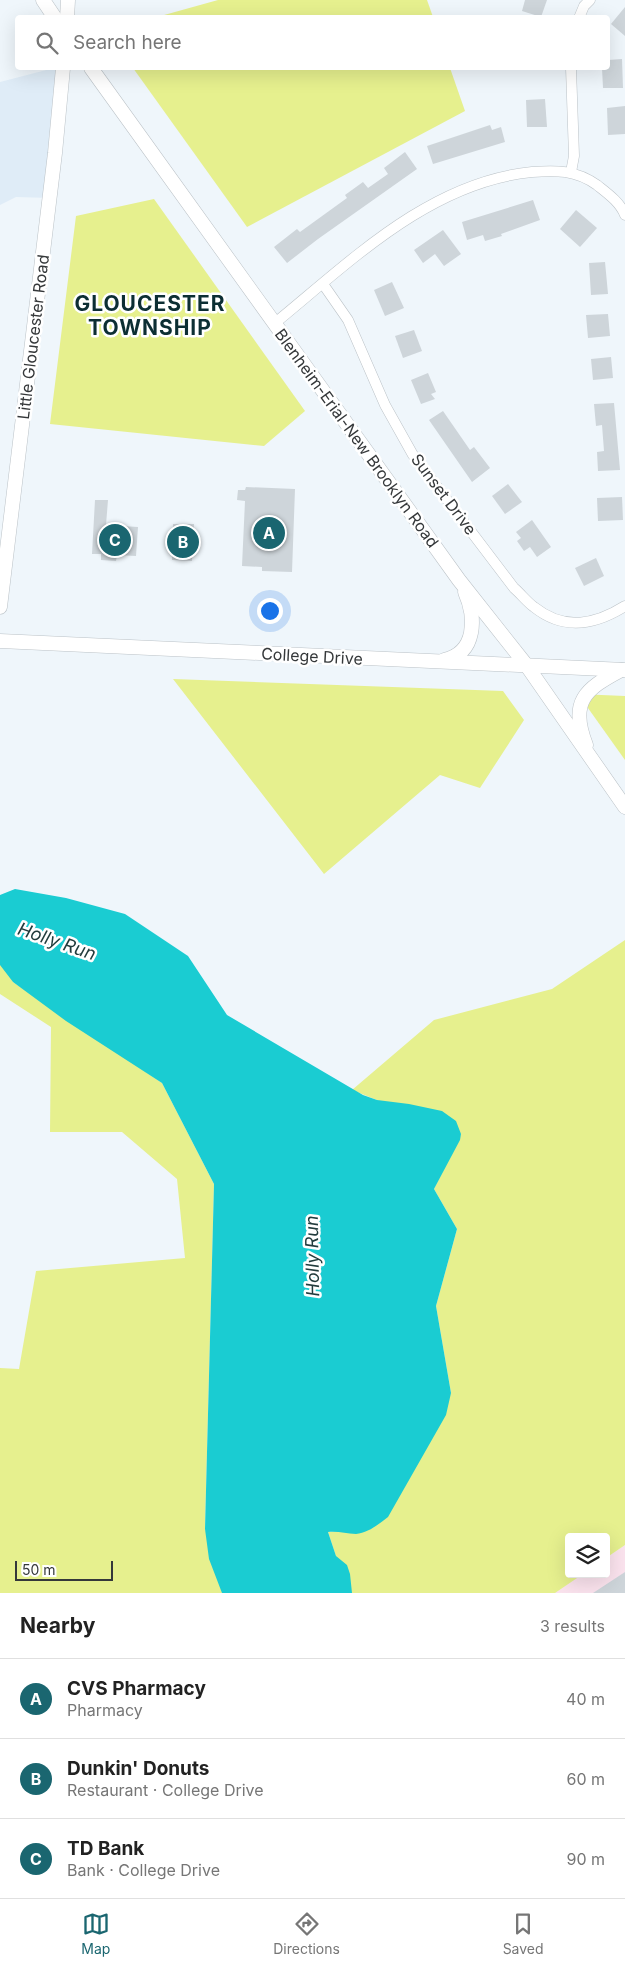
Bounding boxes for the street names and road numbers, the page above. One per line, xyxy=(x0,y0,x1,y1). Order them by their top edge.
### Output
street label: Little Gloucester Road xyxy=(13,253,53,421)
street label: Blenheim-Erial-New Brooklyn Road xyxy=(271,325,443,551)
street label: Sunset Drive xyxy=(407,449,481,539)
street label: College Drive xyxy=(261,643,363,669)

